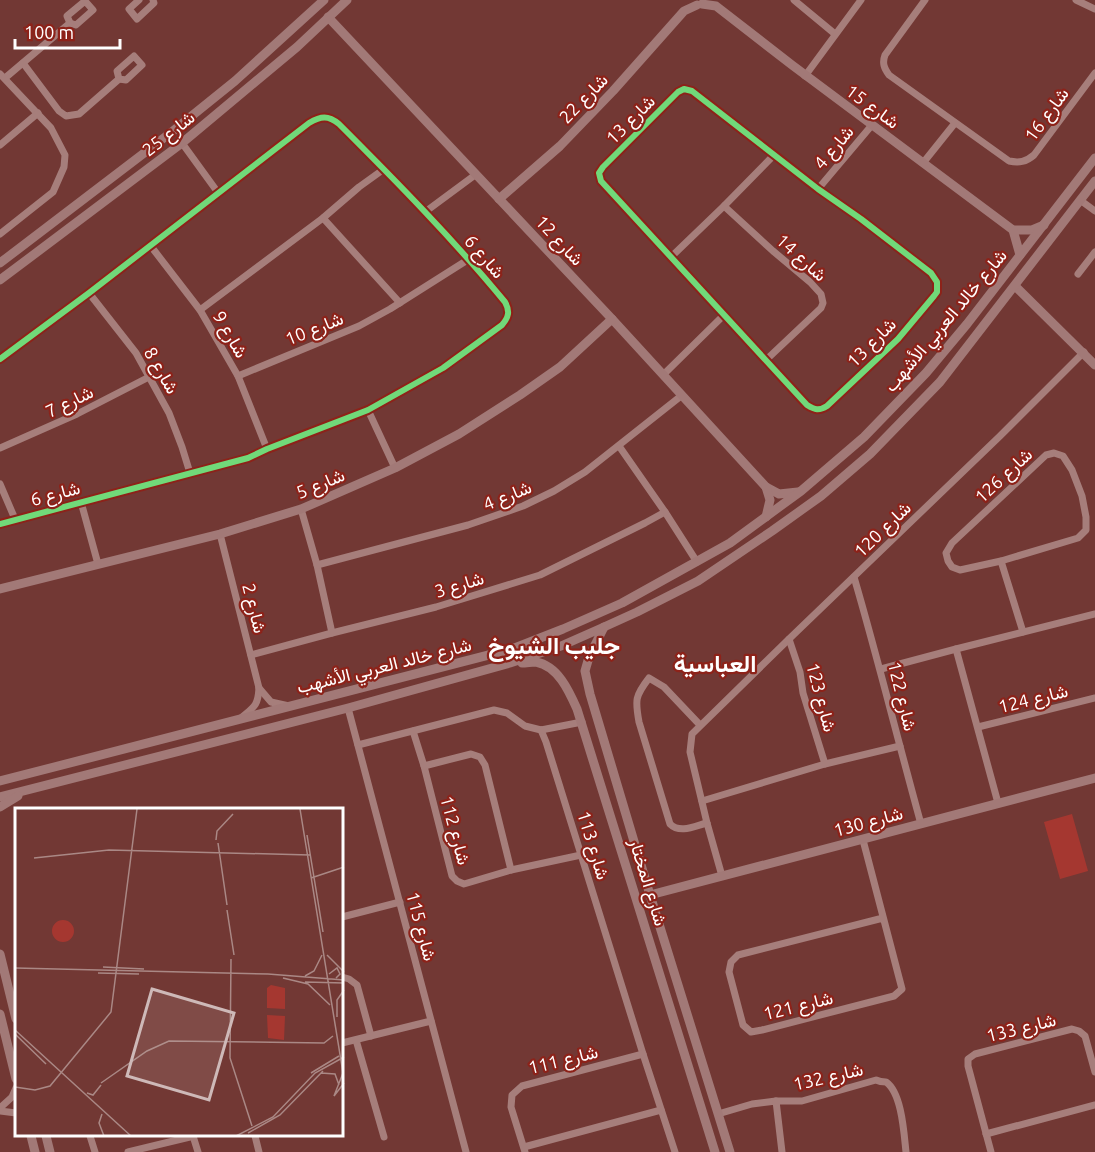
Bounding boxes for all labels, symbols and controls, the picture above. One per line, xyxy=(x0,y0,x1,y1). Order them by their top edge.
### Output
scale bar xyxy=(15,12,120,50)
text: 100 m xyxy=(24,22,74,42)
street label: شارع 22 xyxy=(555,69,613,129)
street label: شارع 15 xyxy=(841,80,903,134)
street label: شارع 16 xyxy=(1020,84,1074,146)
street label: شارع 13 xyxy=(601,90,661,150)
street label: شارع 25 xyxy=(138,106,200,162)
street label: 4 شارع xyxy=(809,121,859,175)
street label: شارع 12 xyxy=(530,211,588,271)
street label: 14 شارع xyxy=(771,229,831,287)
street label: شارع 6 xyxy=(459,230,509,284)
street label: شارع خالد العربي الأشهب xyxy=(880,245,1015,399)
street label: شارع 9 xyxy=(207,307,252,362)
street label: شارع 10 xyxy=(282,307,347,351)
street label: 13 شارع xyxy=(842,313,902,373)
street label: شارع 8 xyxy=(138,343,183,398)
street label: شارع 7 xyxy=(42,381,97,424)
street label: شارع 126 xyxy=(970,444,1038,509)
street label: شارع 5 xyxy=(293,464,348,505)
street label: شارع 4 xyxy=(480,476,535,517)
street label: شارع 6 xyxy=(28,477,83,512)
street label: شارع 120 xyxy=(850,497,916,563)
street label: شارع 3 xyxy=(432,567,487,604)
street label: شارع 2 xyxy=(236,581,271,636)
district label: جليب الشيوخ xyxy=(488,632,620,662)
street label: شارع خالد العربي الأشهب xyxy=(295,634,475,702)
district label: العباسية xyxy=(674,650,756,678)
street label: شارع 122 xyxy=(882,659,921,733)
street label: شارع 123 xyxy=(800,660,841,735)
street label: شارع 124 xyxy=(996,680,1070,719)
street label: شارع 112 xyxy=(434,793,475,868)
street label: شارع 130 xyxy=(831,802,906,843)
inset map xyxy=(15,808,344,1137)
street label: شارع 113 xyxy=(571,808,614,883)
street label: شارع المختار xyxy=(623,835,672,929)
street label: شارع 115 xyxy=(400,889,441,964)
street label: شارع 121 xyxy=(761,987,835,1026)
street label: شارع 133 xyxy=(984,1009,1058,1048)
street label: شارع 111 xyxy=(526,1041,600,1080)
street label: شارع 132 xyxy=(791,1058,865,1097)

